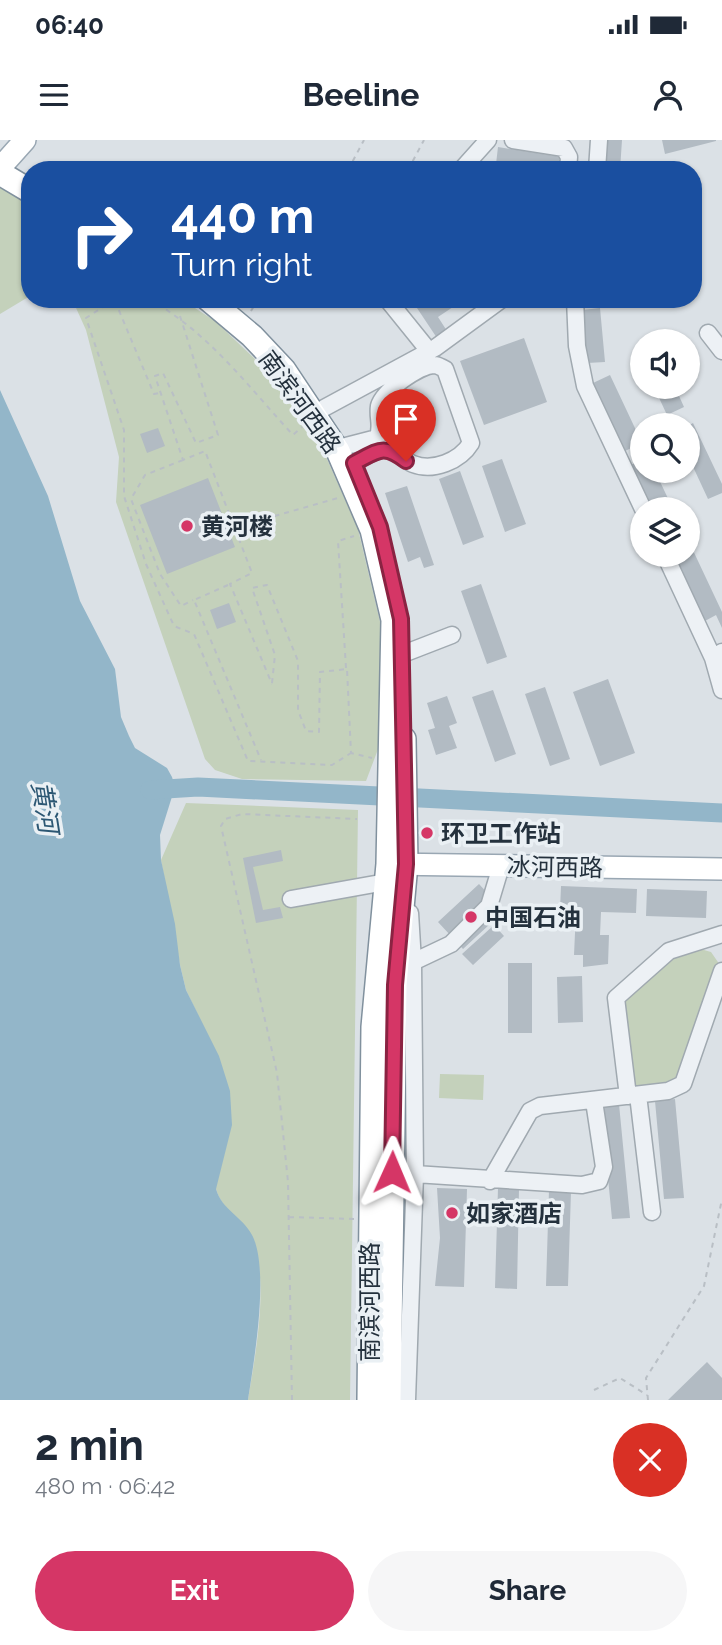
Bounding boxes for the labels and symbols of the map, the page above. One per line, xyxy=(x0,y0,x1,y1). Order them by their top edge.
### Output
street label: 南滨河西路 xyxy=(253,345,347,459)
pin xyxy=(376,389,436,461)
place label: 黄河楼 xyxy=(201,512,273,541)
marker: 黄河楼 xyxy=(179,518,195,534)
water label: 黄河 xyxy=(26,779,65,840)
place label: 环卫工作站 xyxy=(441,819,561,848)
marker: 环卫工作站 xyxy=(419,825,435,841)
street label: 冰河西路 xyxy=(507,852,603,882)
place label: 中国石油 xyxy=(485,903,581,932)
marker: 中国石油 xyxy=(463,909,479,925)
position arrow xyxy=(355,1135,429,1209)
place label: 如家酒店 xyxy=(466,1199,562,1228)
marker: 如家酒店 xyxy=(444,1205,460,1221)
street label: 南滨河西路 xyxy=(355,1242,384,1362)

